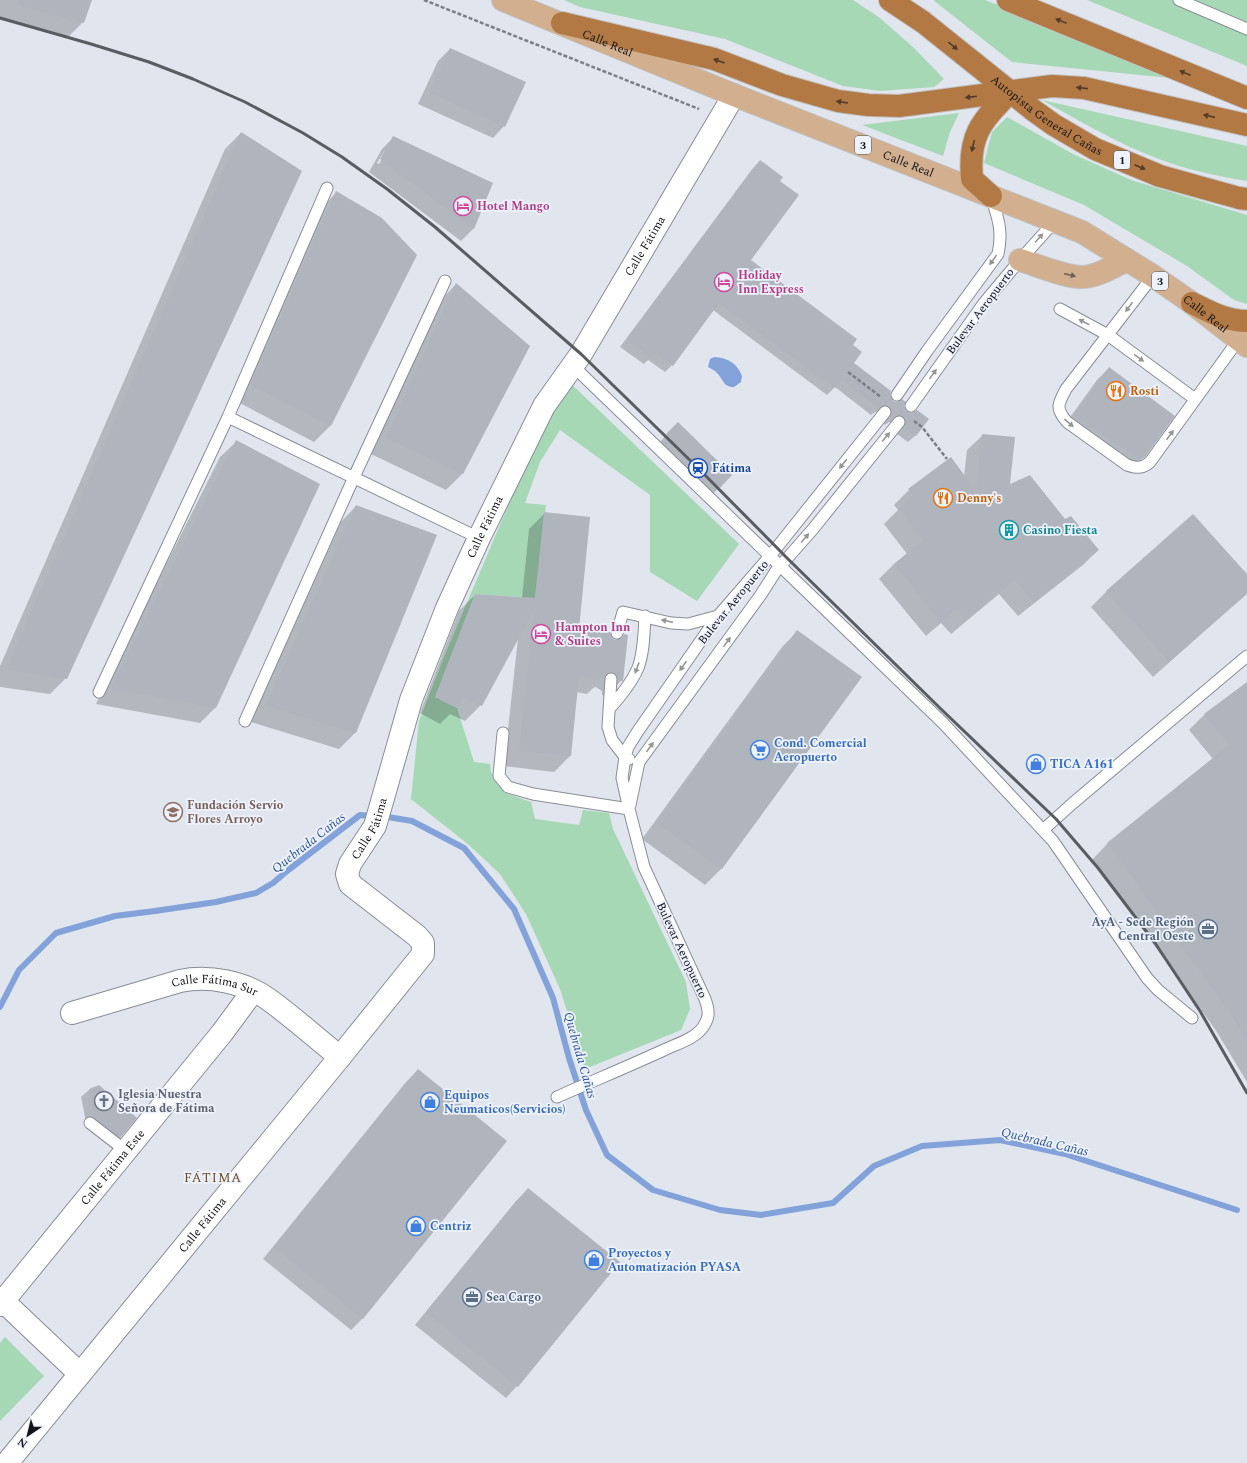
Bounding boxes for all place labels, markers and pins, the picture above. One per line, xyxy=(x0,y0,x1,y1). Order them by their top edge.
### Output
hotel icon: Hotel Mango xyxy=(452,195,474,217)
place label: Hotel Mango xyxy=(477,197,550,216)
place label: Holiday Inn Express xyxy=(738,266,804,299)
hotel icon: Holiday Inn Express xyxy=(713,271,735,293)
restaurant icon: Rosti xyxy=(1105,380,1127,402)
place label: Rosti xyxy=(1130,382,1159,401)
station icon: Fátima xyxy=(687,457,709,479)
place label: Fátima xyxy=(712,459,752,478)
restaurant icon: Denny's xyxy=(932,487,954,509)
place label: Denny's xyxy=(957,489,1001,508)
building icon: Casino Fiesta xyxy=(998,519,1020,541)
place label: Casino Fiesta xyxy=(1023,521,1098,540)
place label: Hampton Inn & Suites xyxy=(555,618,631,651)
hotel icon: Hampton Inn & Suites xyxy=(530,623,552,645)
place label: Cond. Comercial Aeropuerto xyxy=(774,734,867,767)
supermarket icon: Cond. Comercial Aeropuerto xyxy=(749,739,771,761)
shop icon: TICA A161 xyxy=(1025,753,1047,775)
place label: TICA A161 xyxy=(1050,755,1114,774)
place label: Fundación Servio Flores Arroyo xyxy=(187,796,284,829)
school or university icon: Fundación Servio Flores Arroyo xyxy=(162,801,184,823)
place label: AyA - Sede Región Central Oeste xyxy=(1092,913,1195,946)
office icon: AyA - Sede Región Central Oeste xyxy=(1197,918,1219,940)
place label: Iglesia Nuestra Señora de Fátima xyxy=(118,1085,215,1118)
place label: Equipos Neumaticos(Servicios) xyxy=(444,1086,565,1119)
church icon: Iglesia Nuestra Señora de Fátima xyxy=(93,1090,115,1112)
shop icon: Equipos Neumaticos(Servicios) xyxy=(419,1091,441,1113)
shop icon: Centriz xyxy=(405,1215,427,1237)
place label: Centriz xyxy=(430,1217,472,1236)
place label: Proyectos y Automatización PYASA xyxy=(608,1244,742,1277)
shop icon: Proyectos y Automatización PYASA xyxy=(583,1249,605,1271)
office icon: Sea Cargo xyxy=(461,1286,483,1308)
place label: Sea Cargo xyxy=(486,1288,541,1307)

